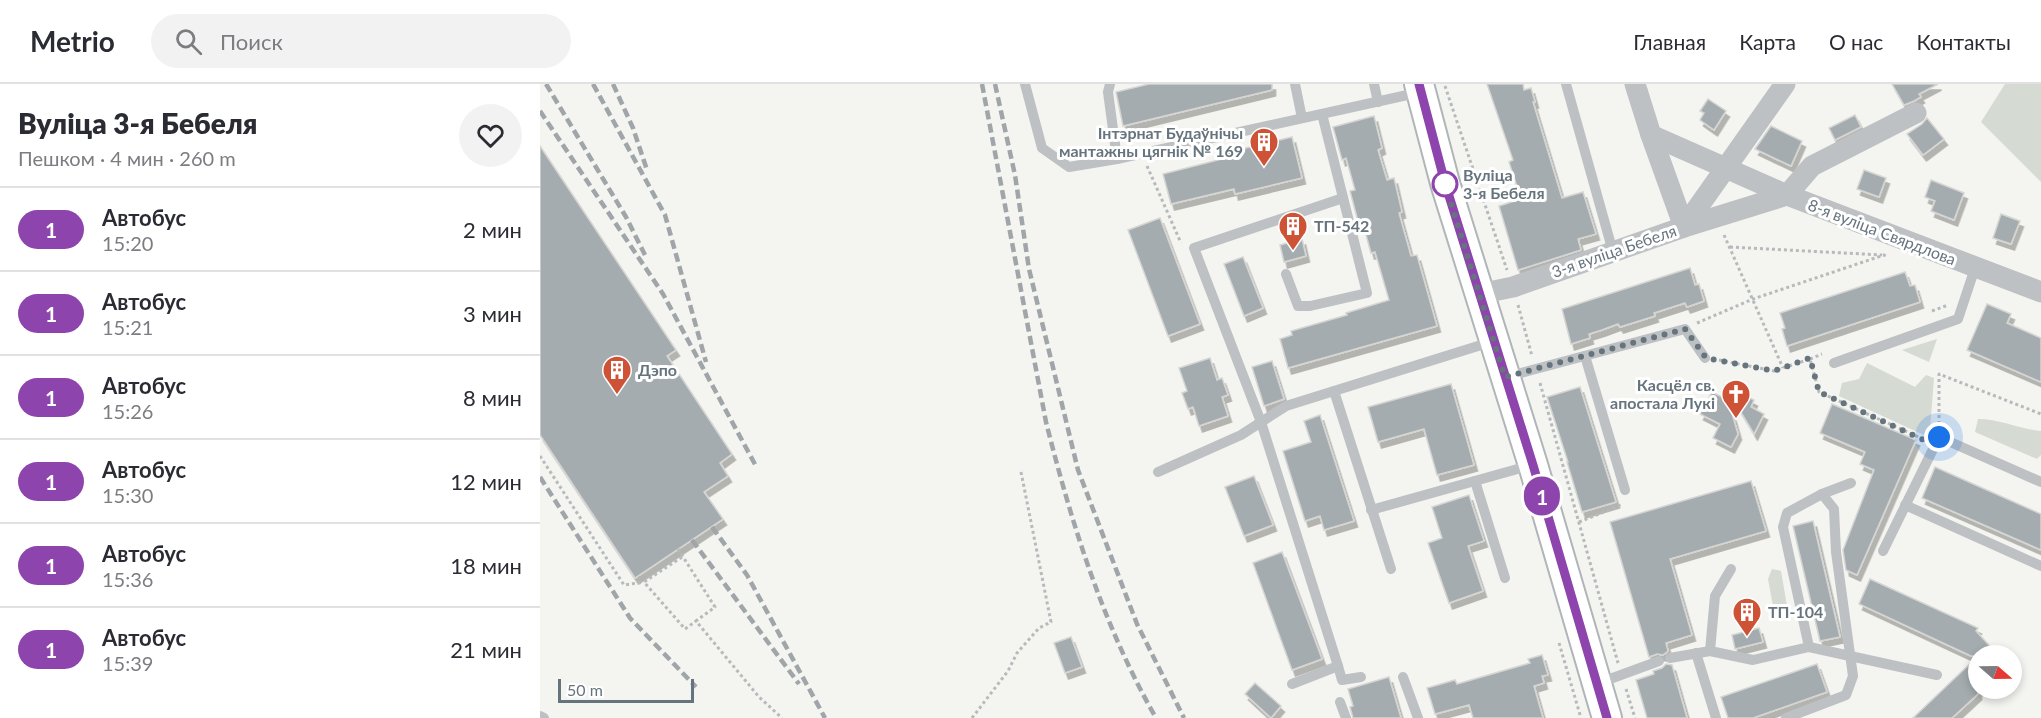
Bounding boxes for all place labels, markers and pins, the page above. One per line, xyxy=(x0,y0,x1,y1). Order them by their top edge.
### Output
place label: Інтэрнат Будаўнічы мантажны цягнік № 169 xyxy=(1059,123,1243,160)
building icon: Інтэрнат Будаўнічы мантажны цягнік № 169 xyxy=(1248,126,1280,168)
place label: Вуліца 3-я Бебеля xyxy=(1463,165,1545,202)
marker: Вуліца 3-я Бебеля xyxy=(1432,171,1458,197)
building icon: ТП-542 xyxy=(1277,210,1309,252)
place label: ТП-542 xyxy=(1314,216,1369,235)
building icon: Дэпо xyxy=(601,354,633,396)
place label: Дэпо xyxy=(638,360,677,379)
place label: Касцёл св. апостала Лукі xyxy=(1610,375,1715,412)
church icon: Касцёл св. апостала Лукі xyxy=(1720,378,1752,420)
building icon: ТП-104 xyxy=(1731,596,1763,638)
place label: ТП-104 xyxy=(1768,602,1823,621)

